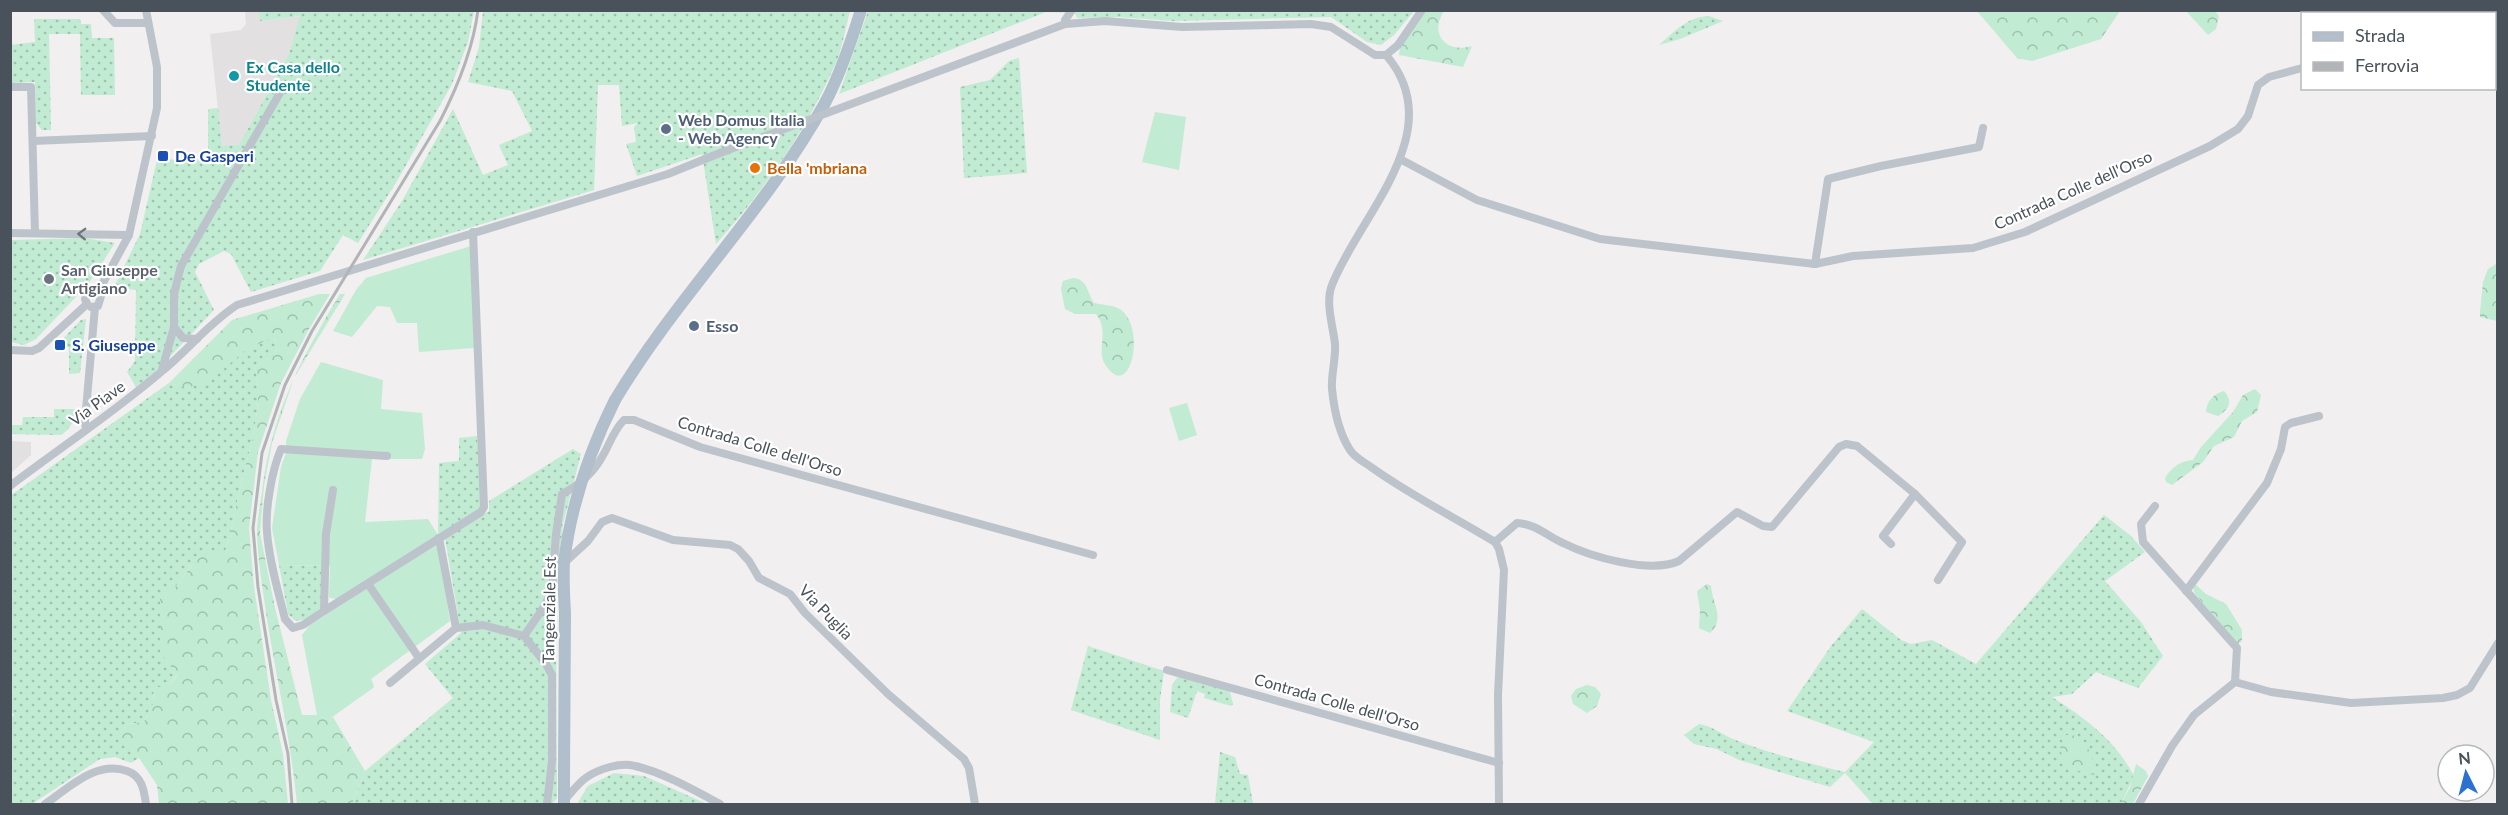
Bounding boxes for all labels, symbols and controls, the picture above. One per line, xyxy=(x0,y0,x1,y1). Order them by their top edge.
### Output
legend xyxy=(2301,12,2496,90)
text: Strada xyxy=(2355,24,2405,46)
text: Ferrovia xyxy=(2355,54,2419,76)
place label: Ex Casa dello Studente xyxy=(246,57,340,94)
marker: Ex Casa dello Studente xyxy=(227,69,241,83)
place label: Web Domus Italia - Web Agency xyxy=(678,110,805,147)
marker: Web Domus Italia - Web Agency xyxy=(659,122,673,136)
place label: De Gasperi xyxy=(175,146,254,165)
street label: Contrada Colle dell'Orso xyxy=(1991,146,2155,233)
marker: De Gasperi xyxy=(156,149,170,163)
place label: Bella 'mbriana xyxy=(767,158,867,177)
marker: Bella 'mbriana xyxy=(748,161,762,175)
one-way arrow xyxy=(77,228,86,240)
place label: San Giuseppe Artigiano xyxy=(60,260,158,297)
marker: San Giuseppe Artigiano xyxy=(42,272,56,286)
place label: Esso xyxy=(706,316,738,335)
marker: Esso xyxy=(687,319,701,333)
place label: S. Giuseppe xyxy=(72,335,156,354)
marker: S. Giuseppe xyxy=(53,338,67,352)
street label: Via Piave xyxy=(65,376,128,429)
street label: Contrada Colle dell'Orso xyxy=(676,411,845,480)
street label: Tangenziale Est xyxy=(538,556,559,664)
street label: Via Puglia xyxy=(796,580,857,643)
street label: Contrada Colle dell'Orso xyxy=(1252,669,1422,734)
north arrow xyxy=(2436,743,2496,803)
text: N xyxy=(2457,747,2472,768)

